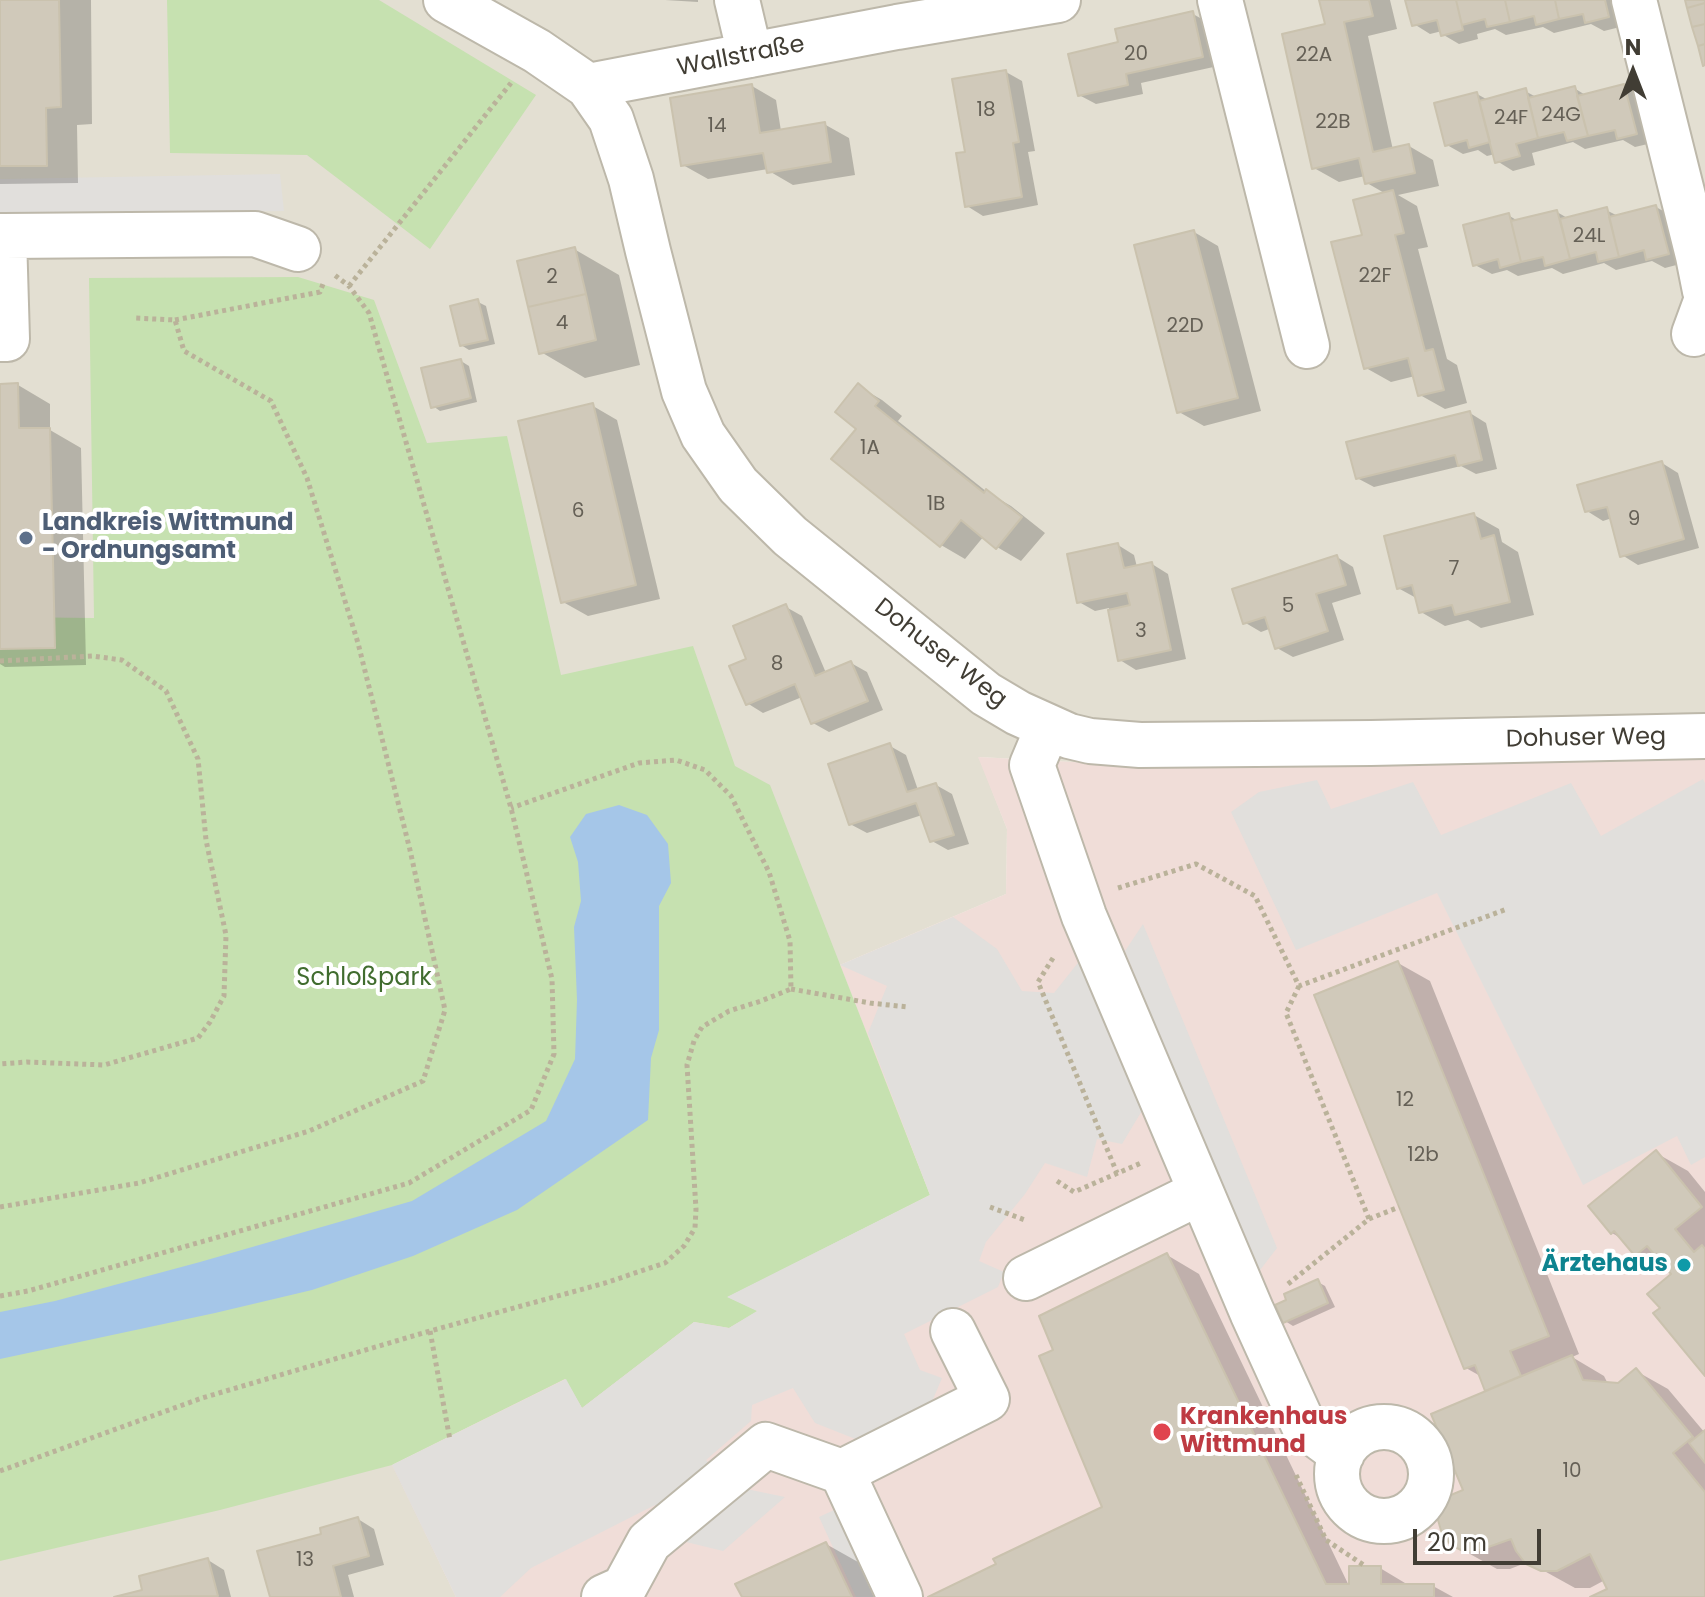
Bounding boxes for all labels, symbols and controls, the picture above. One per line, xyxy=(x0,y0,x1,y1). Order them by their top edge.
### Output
street label: Wallstraße xyxy=(675,31,807,83)
north arrow xyxy=(1593,32,1673,112)
text: N xyxy=(1625,32,1641,63)
house number: 20 xyxy=(1124,43,1148,67)
house number: 22A xyxy=(1296,44,1332,68)
house number: 18 xyxy=(976,99,996,123)
house number: 24G xyxy=(1541,104,1581,128)
house number: 24F xyxy=(1494,107,1528,131)
house number: 22B xyxy=(1315,111,1351,135)
house number: 14 xyxy=(708,115,726,139)
house number: 24L xyxy=(1573,225,1605,249)
house number: 22F xyxy=(1358,265,1392,289)
house number: 2 xyxy=(546,266,558,290)
house number: 4 xyxy=(556,312,568,336)
house number: 22D xyxy=(1166,315,1204,339)
house number: 1A xyxy=(860,437,880,461)
house number: 1B xyxy=(927,493,945,517)
house number: 6 xyxy=(572,500,584,524)
house number: 9 xyxy=(1628,508,1640,532)
place label: Landkreis Wittmund - Ordnungsamt xyxy=(42,510,294,566)
marker: Landkreis Wittmund - Ordnungsamt xyxy=(17,529,35,547)
house number: 7 xyxy=(1449,558,1459,582)
street label: Dohuser Weg xyxy=(868,593,1012,715)
house number: 5 xyxy=(1282,595,1294,619)
house number: 3 xyxy=(1135,620,1147,644)
house number: 8 xyxy=(771,653,783,677)
street label: Dohuser Weg xyxy=(1506,723,1666,755)
park label: Schloßpark xyxy=(296,965,432,993)
house number: 12 xyxy=(1396,1089,1414,1113)
house number: 12b xyxy=(1407,1144,1439,1168)
place label: Ärztehaus xyxy=(1542,1251,1668,1279)
marker: Ärztehaus xyxy=(1675,1256,1693,1274)
place label: Krankenhaus Wittmund xyxy=(1180,1404,1347,1460)
marker: Krankenhaus Wittmund xyxy=(1151,1421,1173,1443)
house number: 10 xyxy=(1563,1460,1581,1484)
scale bar xyxy=(1417,1513,1545,1563)
text: 20 m xyxy=(1427,1526,1487,1559)
house number: 13 xyxy=(296,1549,314,1573)

